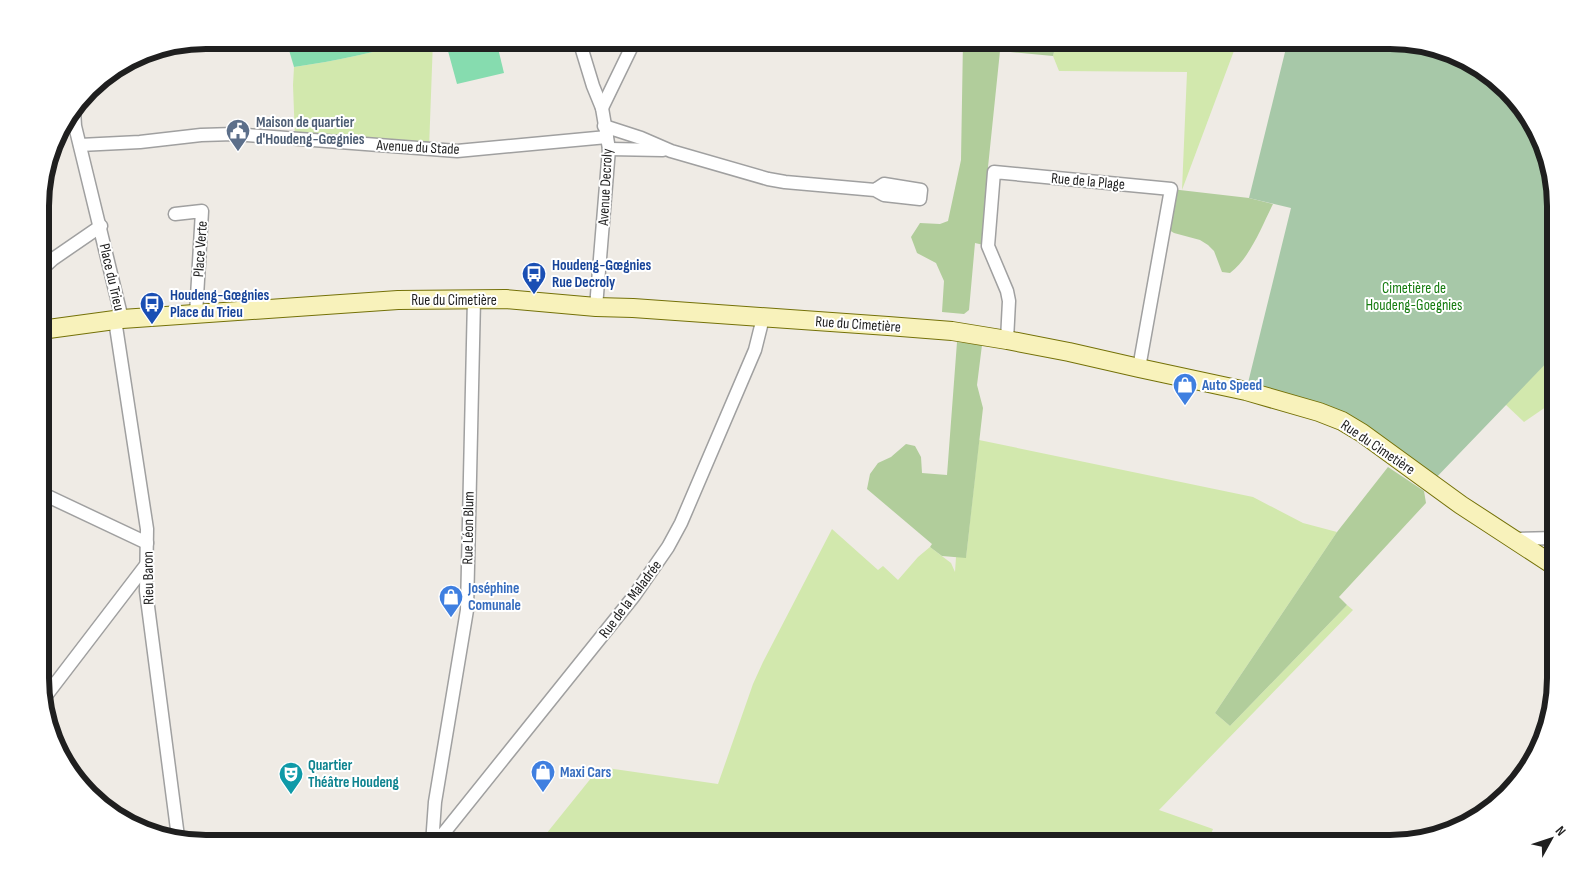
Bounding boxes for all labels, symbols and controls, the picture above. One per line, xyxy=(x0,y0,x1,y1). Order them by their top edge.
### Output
place label: Maison de quartier d'Houdeng-Gœgnies xyxy=(256,113,365,149)
public building icon: Maison de quartier d'Houdeng-Gœgnies xyxy=(225,118,251,152)
street label: Avenue du Stade xyxy=(375,136,460,159)
street label: Avenue Decroly xyxy=(594,148,617,227)
street label: Rue de la Plage xyxy=(1050,169,1126,194)
street label: Place Verte xyxy=(189,220,212,278)
street label: Place du Trieu xyxy=(95,242,128,313)
place label: Houdeng-Gœgnies Rue Decroly xyxy=(552,256,652,292)
bus stop icon: Houdeng-Gœgnies Rue Decroly xyxy=(521,261,547,295)
park label: Cimetière de Houdeng-Goegnies xyxy=(1365,279,1463,315)
place label: Houdeng-Gœgnies Place du Trieu xyxy=(170,286,270,322)
bus stop icon: Houdeng-Gœgnies Place du Trieu xyxy=(139,291,165,325)
street label: Rue du Cimetière xyxy=(411,291,497,310)
street label: Rue du Cimetière xyxy=(815,312,901,337)
shop icon: Auto Speed xyxy=(1172,372,1198,406)
place label: Auto Speed xyxy=(1201,376,1262,395)
street label: Rue du Cimetière xyxy=(1337,416,1419,479)
street label: Rue Léon Blum xyxy=(458,491,479,565)
street label: Rieu Baron xyxy=(139,551,158,605)
street label: Rue de la Maladrée xyxy=(595,556,666,642)
place label: Joséphine Comunale xyxy=(467,579,521,615)
shop icon: Joséphine Comunale xyxy=(438,584,464,618)
place label: Quartier Théâtre Houdeng xyxy=(308,756,400,792)
shop icon: Maxi Cars xyxy=(530,759,556,793)
theatre icon: Quartier Théâtre Houdeng xyxy=(278,761,304,795)
place label: Maxi Cars xyxy=(560,763,611,782)
north arrow xyxy=(1526,814,1576,864)
text: N xyxy=(1552,823,1569,839)

